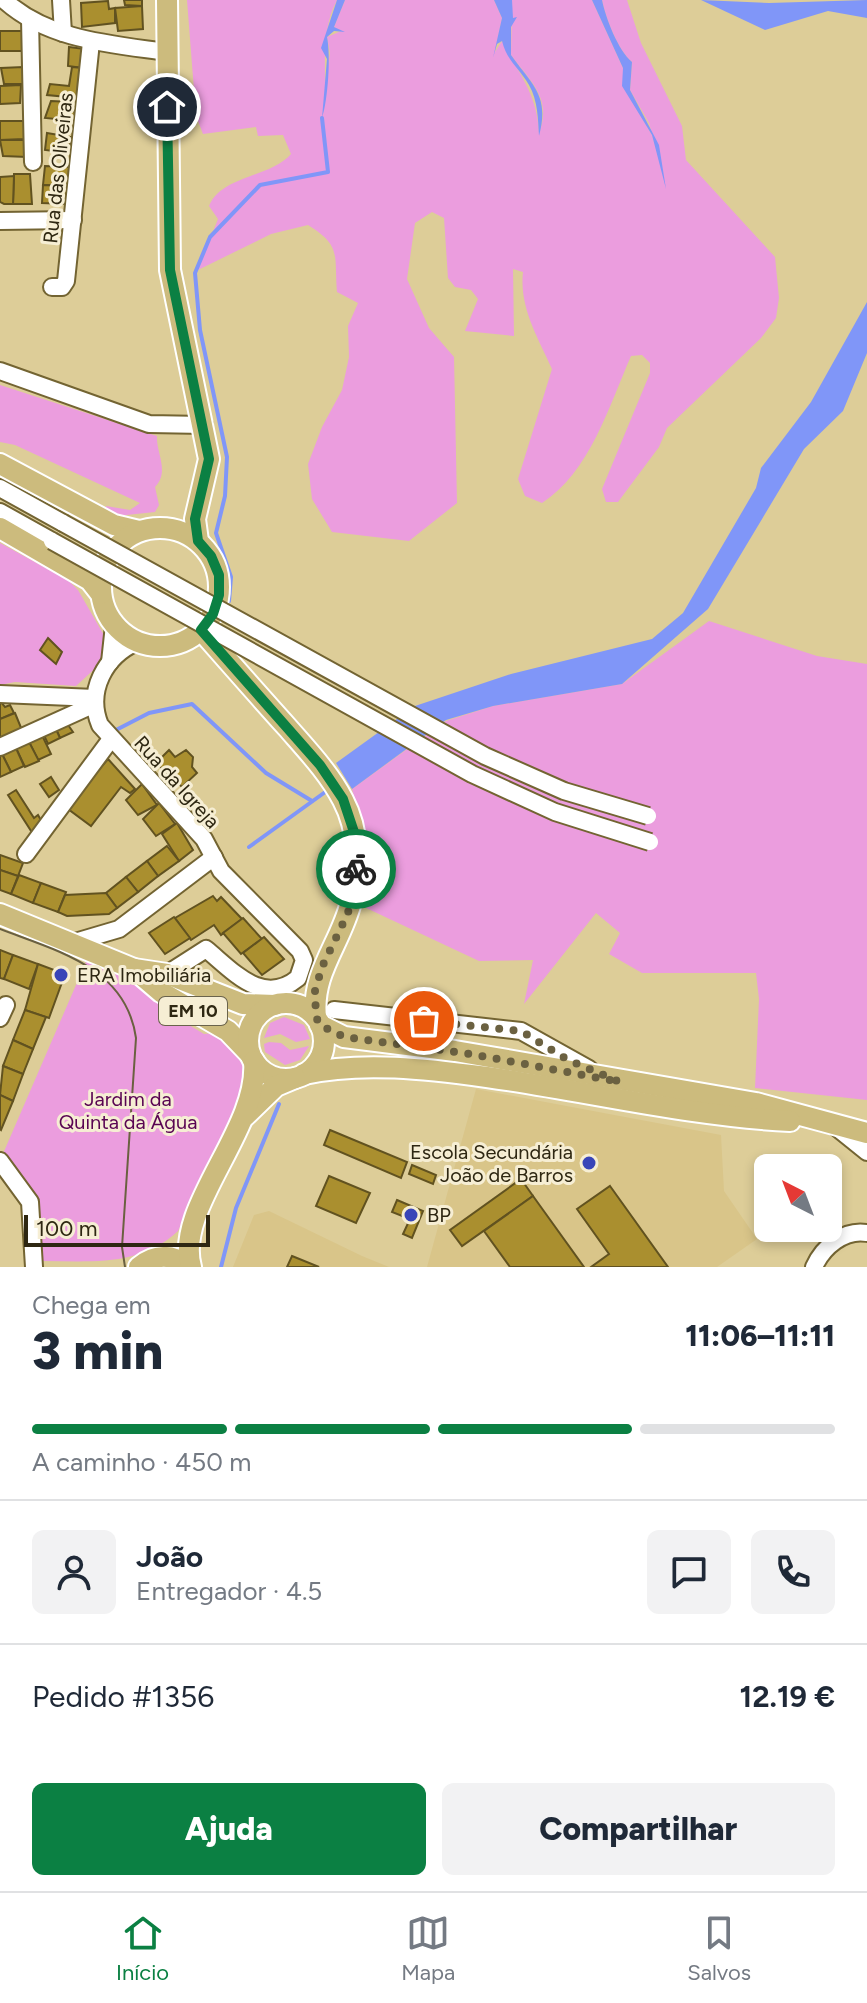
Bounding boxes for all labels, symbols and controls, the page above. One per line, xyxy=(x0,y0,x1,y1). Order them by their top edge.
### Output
pin xyxy=(133,73,201,141)
icon: home xyxy=(145,85,189,129)
street label: Rua das Oliveiras xyxy=(38,91,78,245)
street label: Rua da Igreja xyxy=(129,731,225,833)
courier xyxy=(316,829,396,909)
icon: bike xyxy=(334,847,378,891)
place label: ERA Imobiliária xyxy=(77,963,211,987)
marker: ERA Imobiliária xyxy=(52,966,70,984)
pin xyxy=(390,987,458,1055)
road number: EM 10 xyxy=(159,997,227,1025)
icon: bag xyxy=(402,999,446,1043)
park label: Jardim da Quinta da Água xyxy=(59,1087,197,1134)
place label: Escola Secundária João de Barros xyxy=(410,1140,573,1187)
marker: Escola Secundária João de Barros xyxy=(580,1154,598,1172)
north arrow xyxy=(754,1154,842,1242)
map controls xyxy=(754,1154,842,1242)
place label: BP xyxy=(427,1203,451,1227)
marker: BP xyxy=(402,1206,420,1224)
scale bar xyxy=(24,1211,210,1247)
text: 100 m xyxy=(36,1215,97,1242)
text: Chega em xyxy=(32,1289,151,1321)
text: 11:06–11:11 xyxy=(685,1317,835,1354)
text: 3 min xyxy=(32,1320,163,1382)
text: A caminho · 450 m xyxy=(32,1446,251,1478)
button: person xyxy=(32,1530,116,1614)
button: chat xyxy=(647,1530,731,1614)
button: phone xyxy=(751,1530,835,1614)
text: João xyxy=(136,1538,203,1575)
text: Entregador · 4.5 xyxy=(136,1575,322,1607)
text: Pedido #1356 xyxy=(32,1678,214,1715)
text: 12.19 € xyxy=(739,1678,835,1715)
button: Ajuda xyxy=(32,1783,426,1875)
button: Compartilhar xyxy=(442,1783,835,1875)
tab: Início xyxy=(116,1911,169,1986)
tab: Mapa xyxy=(401,1911,455,1986)
tab: Salvos xyxy=(687,1911,751,1986)

